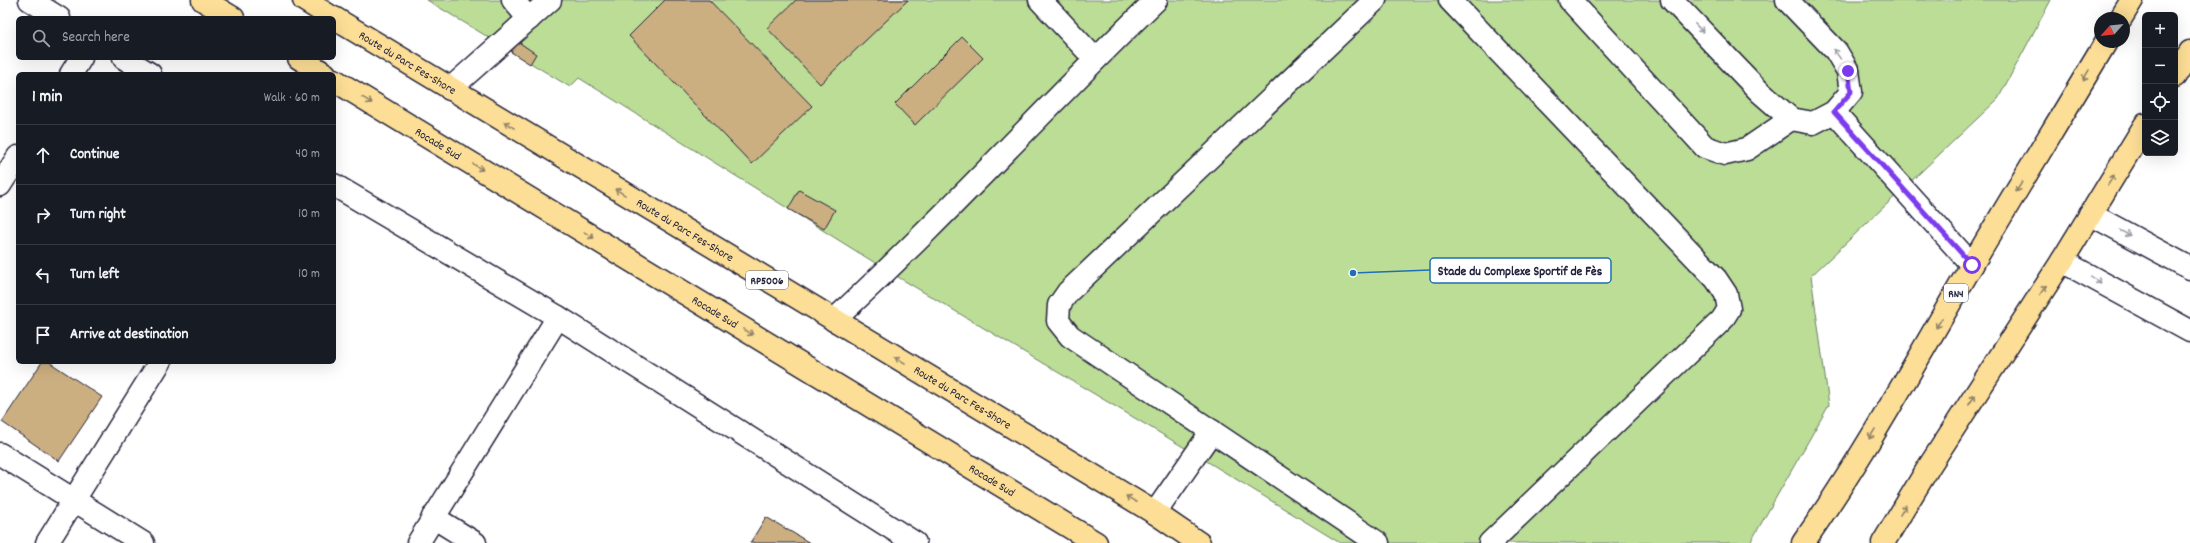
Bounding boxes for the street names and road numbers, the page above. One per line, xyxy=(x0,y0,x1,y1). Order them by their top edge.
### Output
street label: Route du Parc Fes-Shore xyxy=(355,28,459,100)
street label: Rocade Sud xyxy=(411,124,464,165)
street label: Route du Parc Fes-Shore xyxy=(632,195,736,267)
road number: RP5006 xyxy=(746,271,788,289)
road number: RN4 xyxy=(1944,284,1968,302)
street label: Rocade Sud xyxy=(688,292,741,334)
street label: Route du Parc Fes-Shore xyxy=(910,362,1014,434)
street label: Rocade Sud xyxy=(965,460,1018,502)

